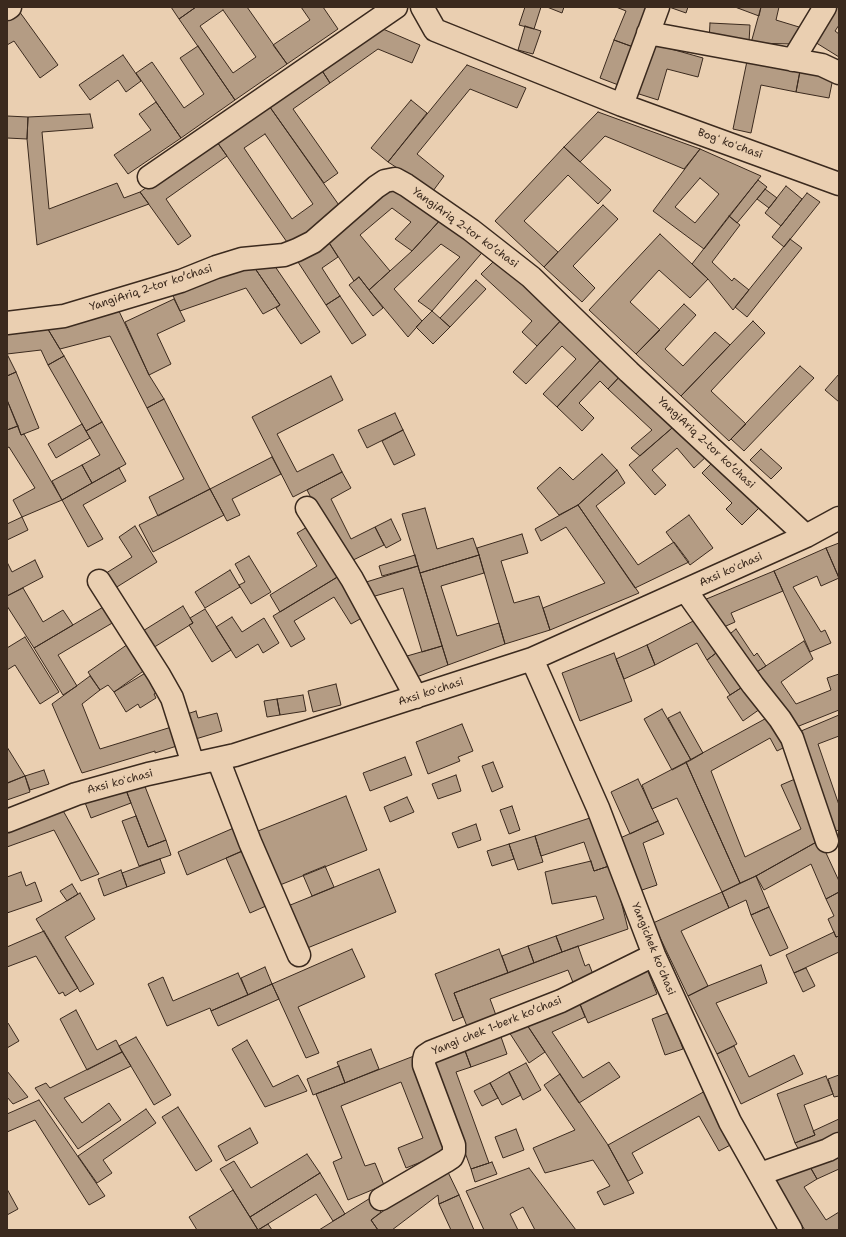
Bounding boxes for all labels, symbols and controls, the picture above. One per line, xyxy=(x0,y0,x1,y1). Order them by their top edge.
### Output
street label: Bogʻ koʻchasi xyxy=(696,126,764,162)
street label: YangiАriq 2-tor koʼchasi xyxy=(409,185,521,271)
street label: YangiАriq 2-tor koʼchasi xyxy=(88,262,214,314)
street label: YangiАriq 2-tor koʼchasi xyxy=(655,394,757,492)
street label: Axsi koʻchasi xyxy=(697,550,765,590)
street label: Axsi koʻchasi xyxy=(397,675,465,709)
street label: Axsi koʻchasi xyxy=(86,767,154,797)
street label: Yangichek koʻchasi xyxy=(628,901,678,997)
street label: Yangi chek 1-berk koʼchasi xyxy=(430,994,564,1058)

